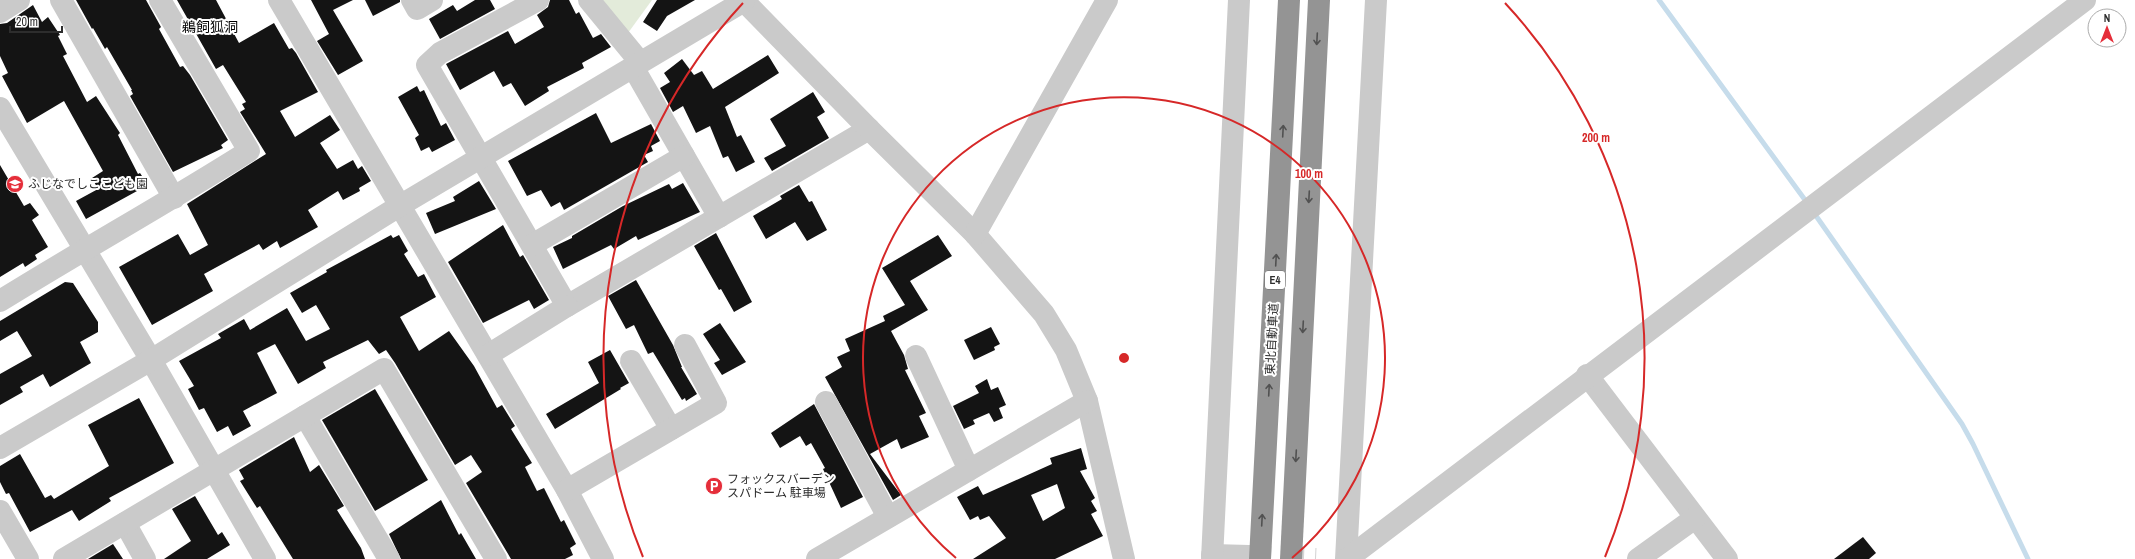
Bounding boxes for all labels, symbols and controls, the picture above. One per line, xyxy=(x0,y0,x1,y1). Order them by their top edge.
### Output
scale bar xyxy=(10,8,62,34)
north arrow xyxy=(2087,8,2127,48)
text: N xyxy=(2104,11,2110,25)
text: 20 m xyxy=(16,14,38,30)
district label: 鵜飼狐洞 xyxy=(182,18,238,36)
one-way arrow xyxy=(1313,32,1321,45)
one-way arrow xyxy=(1279,125,1286,138)
text: 200 m xyxy=(1582,130,1610,146)
text: 100 m xyxy=(1295,166,1323,182)
school or university icon: ふじなでしここども園 xyxy=(5,174,25,194)
place label: ふじなでしここども園 xyxy=(28,176,148,192)
one-way arrow xyxy=(1305,190,1313,203)
one-way arrow xyxy=(1272,254,1279,267)
road number: E4 xyxy=(1265,271,1285,289)
street label: 東北自動車道 xyxy=(1262,303,1282,375)
one-way arrow xyxy=(1299,320,1306,333)
centre of rings xyxy=(1117,351,1131,365)
one-way arrow xyxy=(1265,384,1273,397)
one-way arrow xyxy=(1292,449,1300,462)
place label: フォックスバーデン スパドーム 駐車場 xyxy=(727,471,835,501)
parking icon: フォックスバーデン スパドーム 駐車場 xyxy=(704,476,724,496)
one-way arrow xyxy=(1259,514,1266,527)

